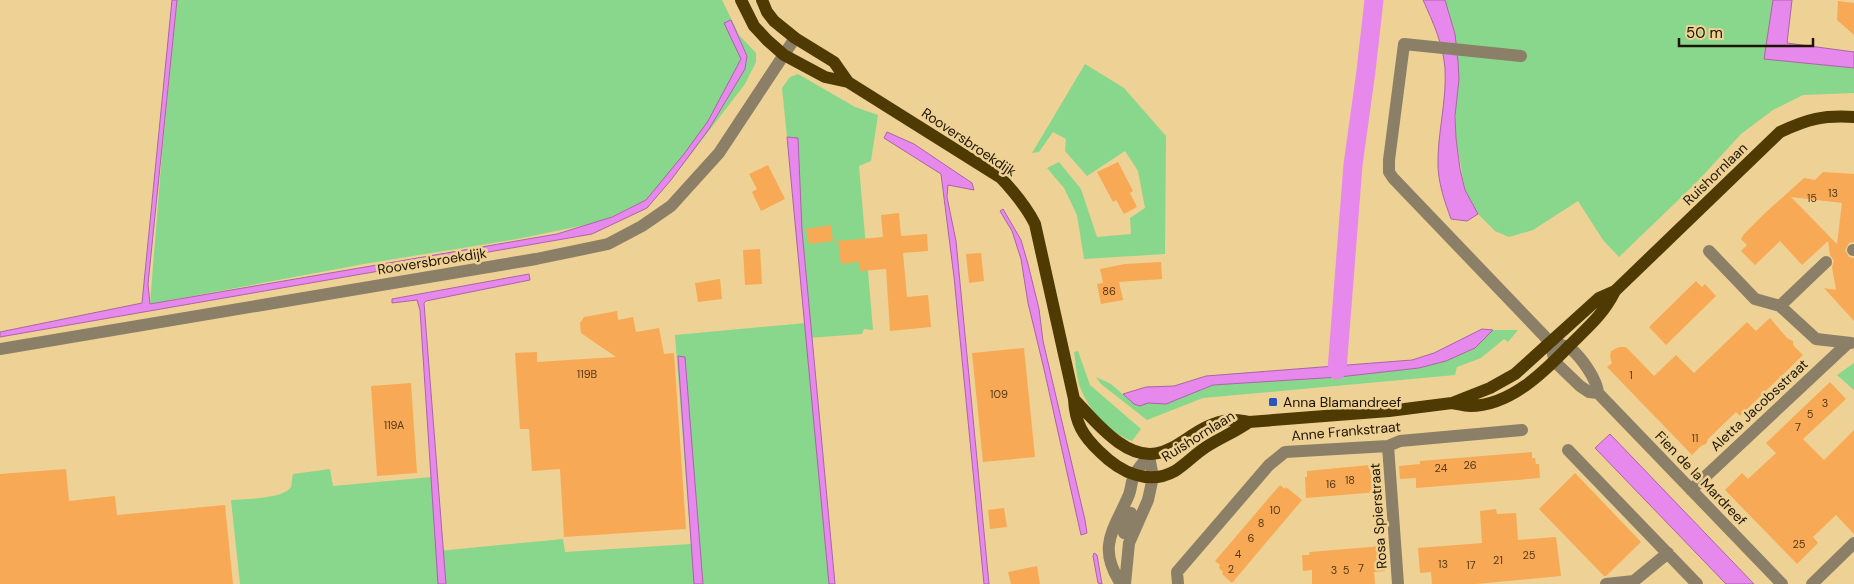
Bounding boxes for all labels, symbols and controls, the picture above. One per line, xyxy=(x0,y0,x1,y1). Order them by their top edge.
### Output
scale bar xyxy=(1679,15,1813,47)
text: 50 m xyxy=(1686,23,1723,43)
street label: Rooversbroekdijk xyxy=(918,104,1020,180)
street label: Ruishornlaan xyxy=(1679,139,1751,209)
house number: 13 xyxy=(1828,186,1838,200)
house number: 15 xyxy=(1807,191,1817,205)
street label: Rooversbroekdijk xyxy=(376,243,488,279)
house number: 86 xyxy=(1102,284,1116,298)
street label: Aletta Jacobsstraat xyxy=(1706,355,1812,455)
house number: 119B xyxy=(577,367,598,381)
house number: 1 xyxy=(1629,368,1633,382)
house number: 109 xyxy=(990,387,1008,401)
place label: Anna Blamandreef xyxy=(1283,393,1402,411)
marker: Anna Blamandreef xyxy=(1267,396,1279,408)
house number: 3 xyxy=(1822,396,1828,410)
street label: Ruishornlaan xyxy=(1158,406,1238,466)
house number: 5 xyxy=(1807,407,1814,421)
street label: Anne Frankstraat xyxy=(1290,417,1402,445)
house number: 119A xyxy=(384,418,404,432)
house number: 7 xyxy=(1795,420,1801,434)
street label: Fien de la Mardreef xyxy=(1651,427,1751,529)
house number: 11 xyxy=(1692,431,1698,445)
house number: 26 xyxy=(1463,458,1477,472)
house number: 24 xyxy=(1435,461,1448,475)
street label: Rosa Spierstraat xyxy=(1365,463,1391,569)
house number: 18 xyxy=(1345,473,1355,487)
house number: 16 xyxy=(1326,477,1336,491)
house number: 10 xyxy=(1270,503,1280,517)
house number: 8 xyxy=(1258,516,1264,530)
house number: 6 xyxy=(1248,531,1255,545)
house number: 25 xyxy=(1792,537,1806,551)
house number: 4 xyxy=(1235,547,1242,561)
house number: 25 xyxy=(1522,548,1536,562)
house number: 21 xyxy=(1493,553,1503,567)
house number: 13 xyxy=(1438,557,1448,571)
house number: 17 xyxy=(1466,558,1476,572)
house number: 7 xyxy=(1358,561,1364,575)
house number: 2 xyxy=(1228,562,1234,576)
house number: 3 xyxy=(1331,563,1337,577)
house number: 5 xyxy=(1343,563,1350,577)

